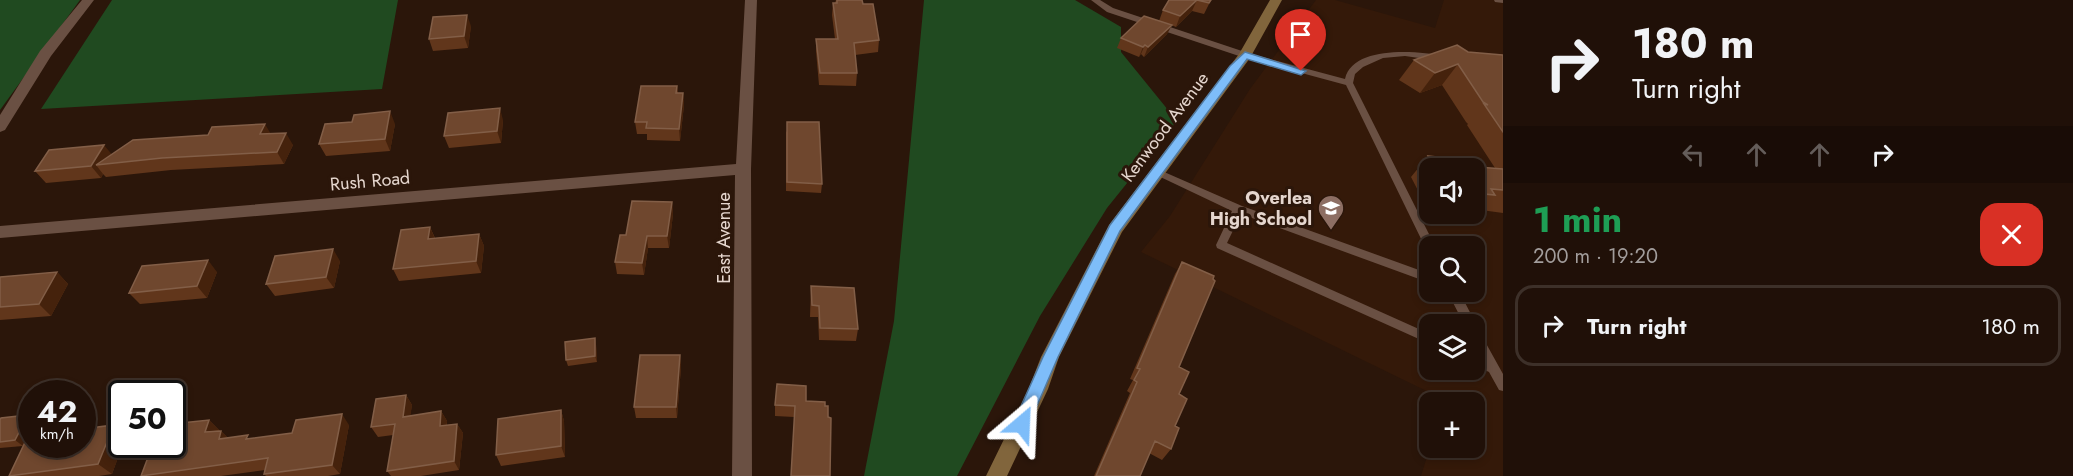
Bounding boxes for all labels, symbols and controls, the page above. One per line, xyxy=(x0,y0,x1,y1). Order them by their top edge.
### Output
pin xyxy=(1275,9,1326,71)
text: 180 m xyxy=(1632,13,1755,74)
icon: arrive xyxy=(1284,18,1317,51)
icon: right xyxy=(1533,24,1611,102)
street label: Kenwood Avenue xyxy=(1115,67,1215,187)
text: Turn right xyxy=(1632,69,1740,108)
icon: left xyxy=(1677,138,1710,171)
icon: ahead xyxy=(1740,138,1773,171)
icon: ahead xyxy=(1803,138,1836,171)
icon: right xyxy=(1866,138,1899,171)
map controls xyxy=(1419,158,1485,458)
button: sound xyxy=(1419,158,1485,224)
street label: Rush Road xyxy=(329,165,411,197)
place label: Overlea High School xyxy=(1210,185,1312,232)
street label: East Avenue xyxy=(711,192,737,284)
school or university icon: Overlea High School xyxy=(1316,193,1346,231)
text: 1 min xyxy=(1533,193,1622,245)
button: close xyxy=(1980,203,2043,266)
button: search xyxy=(1419,236,1485,302)
text: 200 m · 19:20 xyxy=(1533,242,1658,271)
icon: right xyxy=(1536,309,1569,342)
text: Turn right xyxy=(1587,310,1687,342)
text: 180 m xyxy=(1981,310,2040,342)
button: layers xyxy=(1419,314,1485,380)
speed limit sign: 50 xyxy=(108,380,186,458)
text: 42 xyxy=(37,390,77,433)
position arrow xyxy=(990,392,1054,456)
button: + xyxy=(1419,392,1485,458)
text: km/h xyxy=(40,423,74,445)

